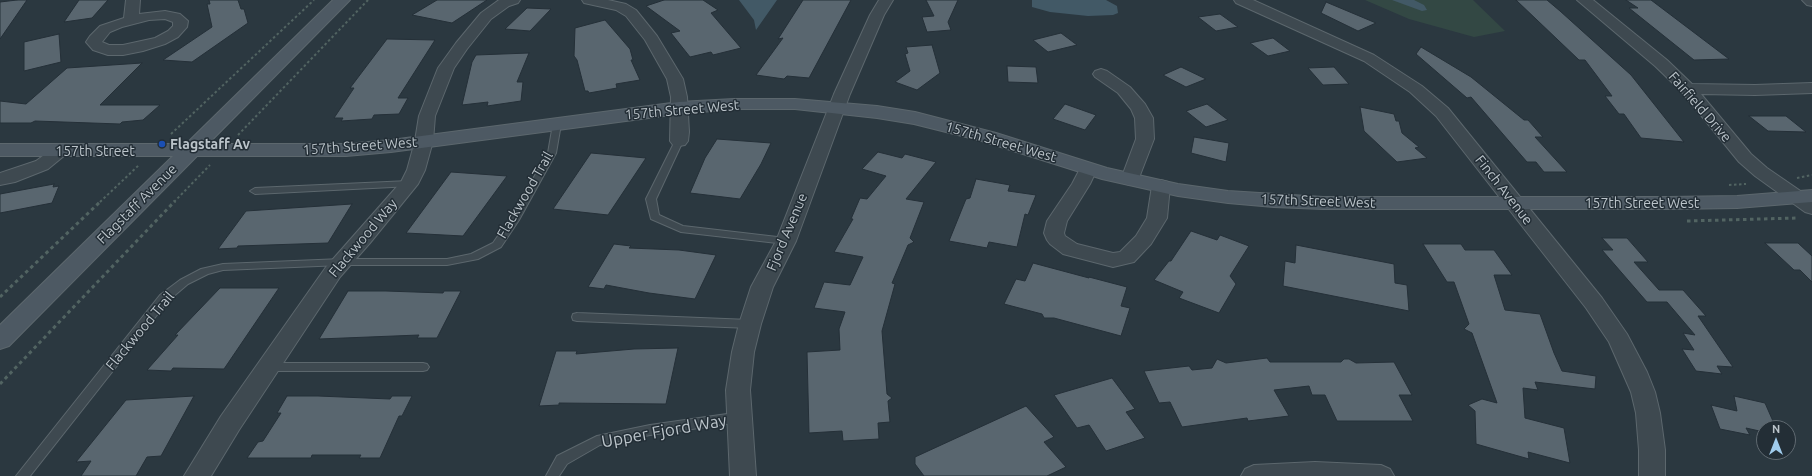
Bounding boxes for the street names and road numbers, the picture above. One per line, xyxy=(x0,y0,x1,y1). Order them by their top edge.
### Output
street label: Fairfield Drive xyxy=(1665,69,1735,145)
street label: 157th Street West xyxy=(624,97,740,123)
street label: 157th Street West xyxy=(944,118,1058,166)
street label: 157th Street West xyxy=(302,134,418,158)
street label: 157th Street xyxy=(55,143,135,159)
street label: Flackwood Trail xyxy=(493,149,557,241)
street label: Finch Avenue xyxy=(1472,152,1536,228)
street label: Flagstaff Avenue xyxy=(94,161,180,247)
street label: Fjord Avenue xyxy=(763,191,811,273)
street label: 157th Street West xyxy=(1260,191,1376,211)
street label: Flackwood Way xyxy=(325,195,401,281)
street label: 157th Street West xyxy=(1585,195,1699,211)
street label: Flackwood Trail xyxy=(102,288,178,374)
street label: Upper Fjord Way xyxy=(600,410,728,452)

